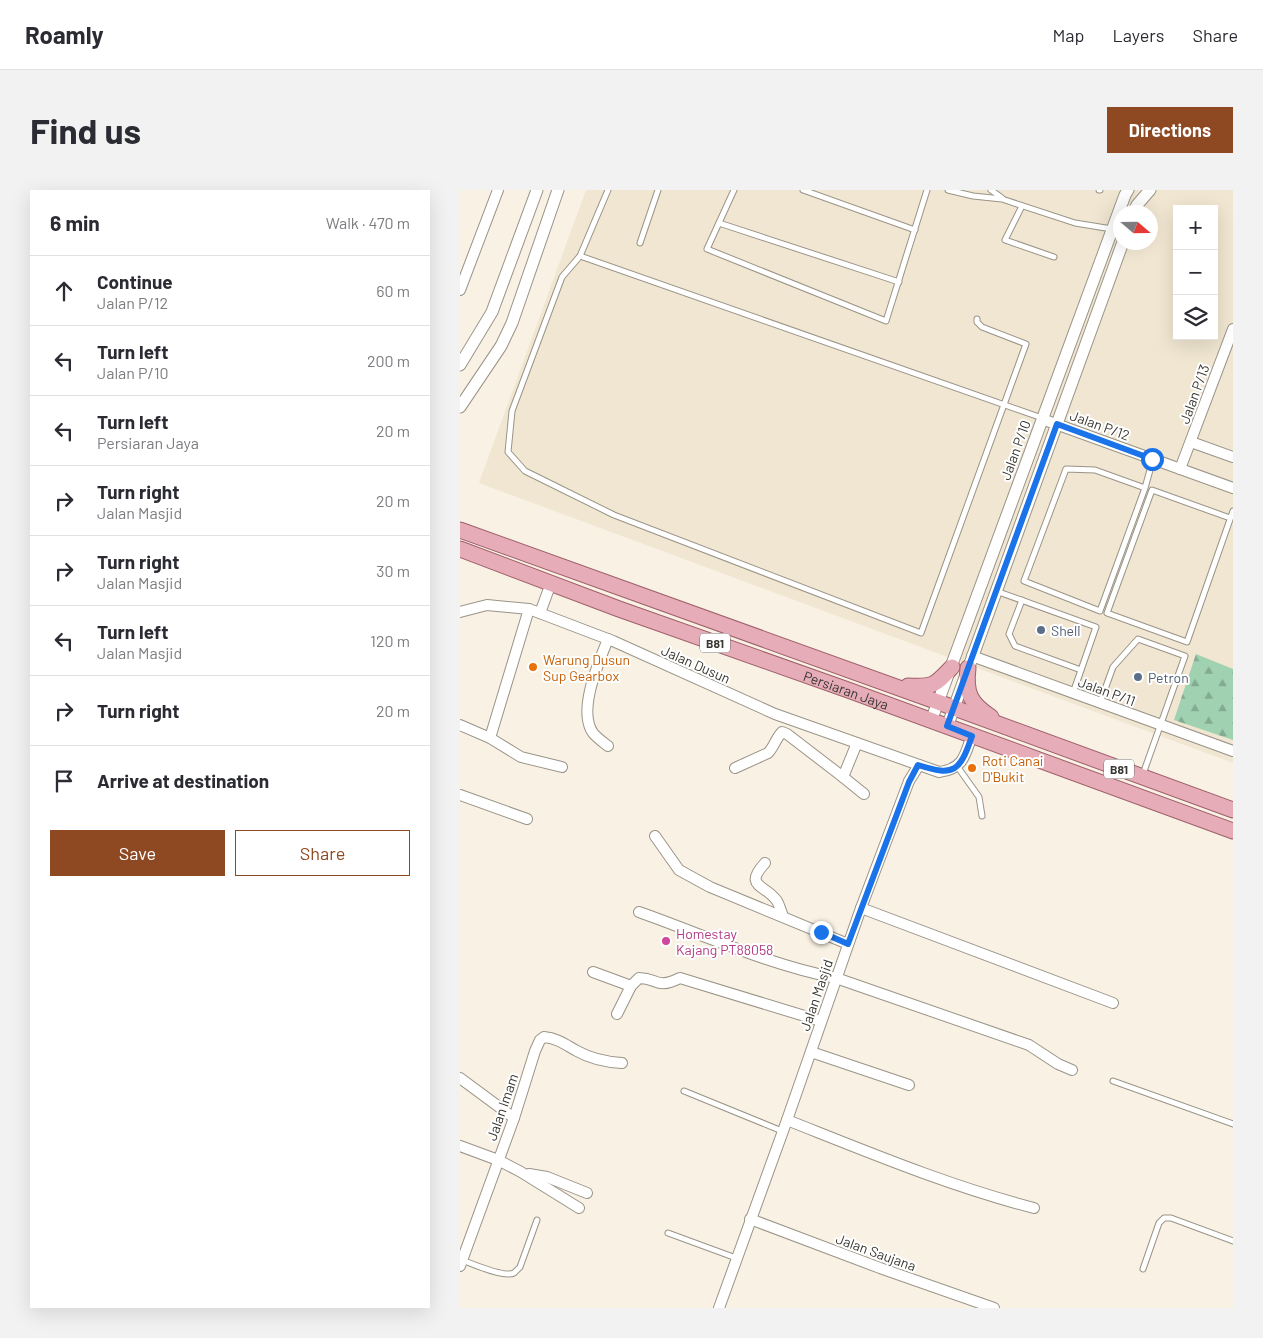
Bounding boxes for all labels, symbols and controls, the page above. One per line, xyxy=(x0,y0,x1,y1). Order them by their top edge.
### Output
text: Roamly xyxy=(25,20,104,49)
text: Map xyxy=(1052,24,1084,46)
text: Layers xyxy=(1112,24,1165,46)
text: Share xyxy=(1193,24,1238,46)
button: Directions xyxy=(1107,107,1233,153)
text: Find us xyxy=(30,109,141,151)
north arrow xyxy=(1113,205,1158,250)
map controls xyxy=(1173,205,1218,340)
button: + xyxy=(1173,205,1218,250)
text: 6 min xyxy=(50,210,100,235)
text: Walk · 470 m xyxy=(326,213,410,232)
button: − xyxy=(1173,250,1218,295)
text: Continue xyxy=(97,270,173,293)
icon: ahead xyxy=(50,277,78,305)
text: 60 m xyxy=(376,281,410,300)
text: Jalan P/12 xyxy=(97,293,168,312)
button: layers xyxy=(1173,295,1218,340)
text: Turn left xyxy=(97,340,168,363)
icon: left xyxy=(50,347,78,375)
text: 200 m xyxy=(367,351,410,370)
street label: Jalan P/13 xyxy=(1175,362,1213,426)
text: Jalan P/10 xyxy=(97,363,169,382)
street label: Jalan P/12 xyxy=(1068,406,1132,444)
text: Turn left xyxy=(97,410,168,433)
icon: left xyxy=(50,417,78,445)
street label: Jalan P/10 xyxy=(996,418,1034,482)
text: 20 m xyxy=(376,421,410,440)
text: Persiaran Jaya xyxy=(97,433,199,452)
route start xyxy=(1141,448,1164,471)
text: Turn right xyxy=(97,480,179,503)
icon: right xyxy=(50,487,78,515)
text: 20 m xyxy=(376,491,410,510)
text: Jalan Masjid xyxy=(97,503,182,522)
text: Turn right xyxy=(97,550,179,573)
icon: right xyxy=(50,557,78,585)
text: 30 m xyxy=(376,561,410,580)
text: Jalan Masjid xyxy=(97,573,182,592)
text: Turn left xyxy=(97,620,168,643)
place label: Shell xyxy=(1051,622,1081,639)
marker: Shell xyxy=(1035,624,1047,636)
icon: left xyxy=(50,627,78,655)
text: 120 m xyxy=(370,631,410,650)
road number: B81 xyxy=(700,633,730,652)
street label: Jalan Dusun xyxy=(659,641,733,687)
text: Jalan Masjid xyxy=(97,643,182,662)
place label: Warung Dusun Sup Gearbox xyxy=(543,651,630,684)
marker: Warung Dusun Sup Gearbox xyxy=(527,661,539,673)
street label: Persiaran Jaya xyxy=(801,666,891,713)
place label: Petron xyxy=(1148,669,1189,686)
marker: Petron xyxy=(1132,671,1144,683)
street label: Jalan P/11 xyxy=(1076,673,1138,709)
icon: right xyxy=(50,697,78,725)
text: Turn right xyxy=(97,699,179,722)
text: 20 m xyxy=(376,701,410,720)
place label: Roti Canai D'Bukit xyxy=(982,752,1043,785)
road number: B81 xyxy=(1104,760,1134,778)
marker: Roti Canai D'Bukit xyxy=(966,762,978,774)
icon: arrive xyxy=(50,767,78,795)
text: Arrive at destination xyxy=(97,769,269,792)
button: Save xyxy=(50,830,225,876)
button: Share xyxy=(235,830,410,876)
route end xyxy=(810,921,833,944)
place label: Homestay Kajang PT88058 xyxy=(676,925,773,958)
marker: Homestay Kajang PT88058 xyxy=(660,935,672,947)
street label: Jalan Masjid xyxy=(796,957,836,1033)
street label: Jalan Imam xyxy=(483,1071,521,1143)
street label: Jalan Saujana xyxy=(834,1230,918,1274)

